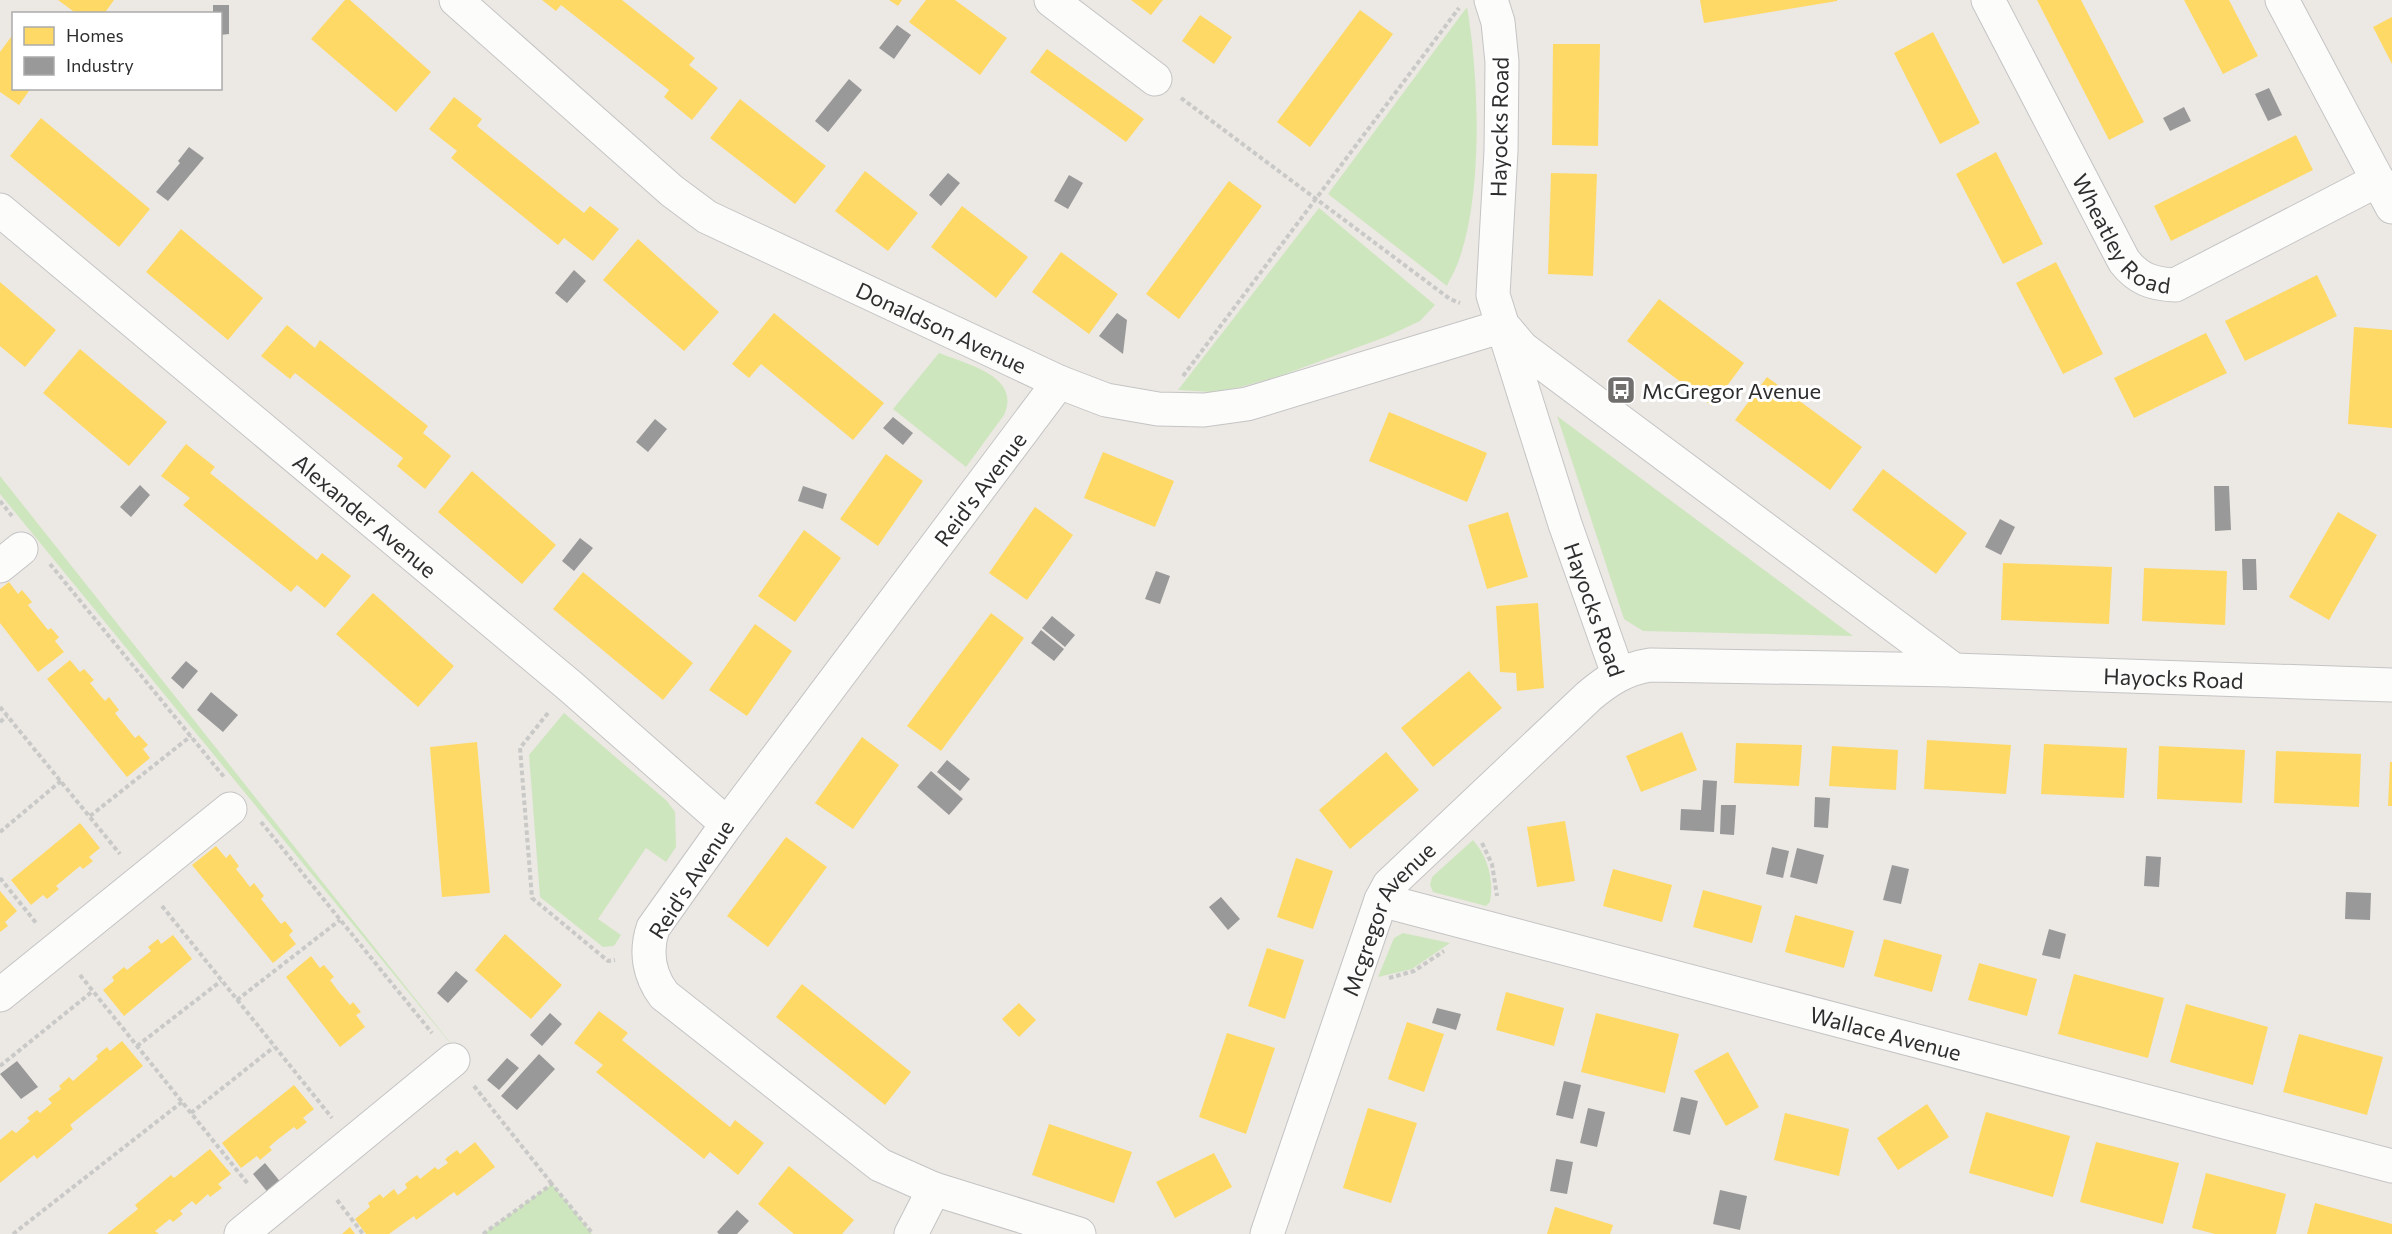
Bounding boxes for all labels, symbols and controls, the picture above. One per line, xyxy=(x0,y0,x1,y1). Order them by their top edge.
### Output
legend xyxy=(12,12,222,90)
text: Homes xyxy=(66,24,124,46)
text: Industry xyxy=(66,54,134,76)
street label: Hayocks Road xyxy=(1484,57,1514,197)
street label: Wheatley Road xyxy=(2067,169,2172,298)
street label: Donaldson Avenue xyxy=(852,275,1031,378)
bus stop icon: McGregor Avenue xyxy=(1605,374,1637,406)
place label: McGregor Avenue xyxy=(1642,377,1821,404)
street label: Reid's Avenue xyxy=(928,427,1032,551)
street label: Alexander Avenue xyxy=(288,447,443,583)
street label: Hayocks Road xyxy=(1559,539,1631,680)
street label: Hayocks Road xyxy=(2103,662,2244,693)
street label: Reid's Avenue xyxy=(643,815,739,943)
street label: Mcgregor Avenue xyxy=(1336,836,1440,999)
street label: Wallace Avenue xyxy=(1807,1000,1964,1066)

